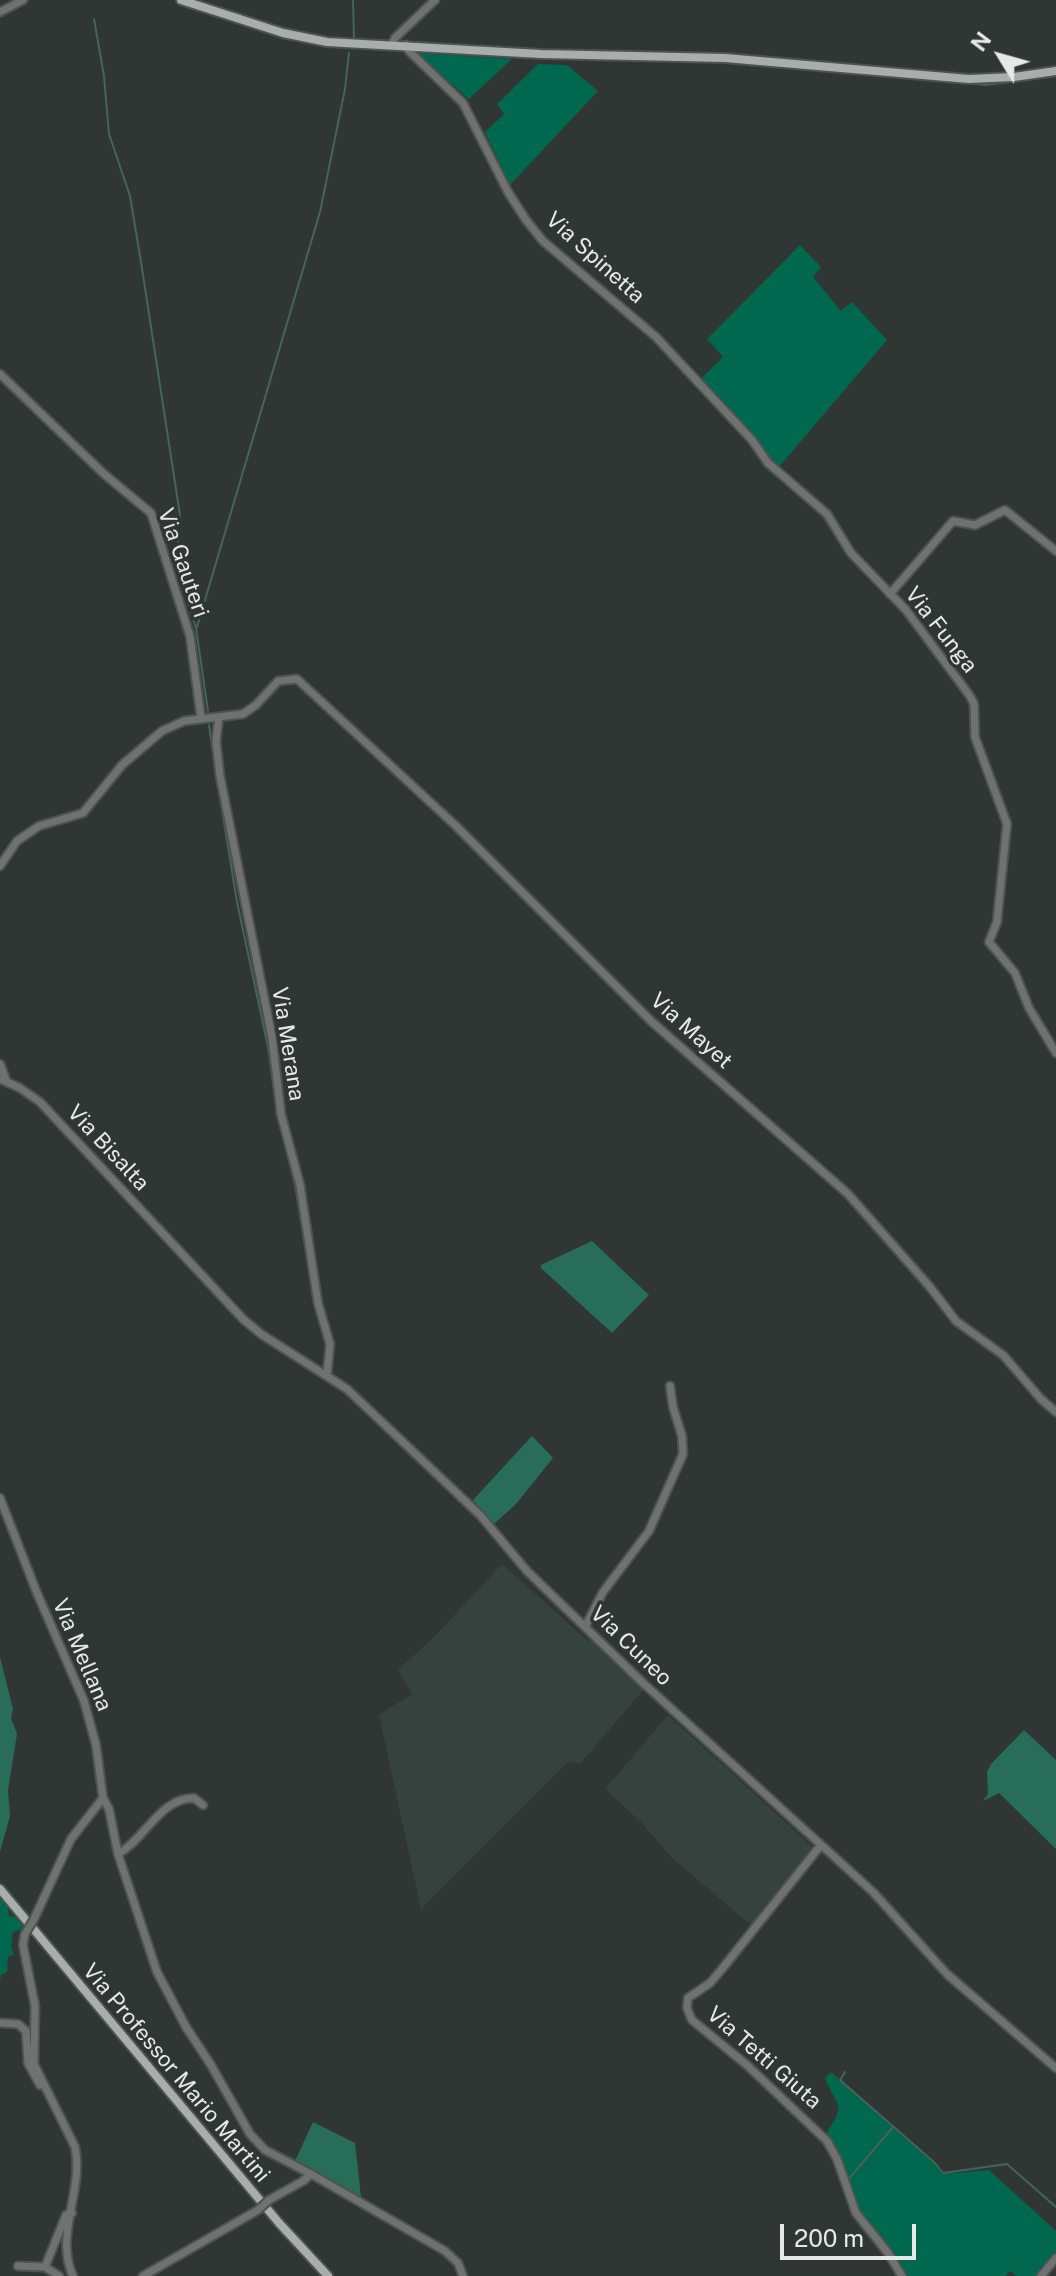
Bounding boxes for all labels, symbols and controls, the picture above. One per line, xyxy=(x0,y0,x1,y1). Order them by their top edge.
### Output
north arrow xyxy=(960,16,1040,96)
text: N xyxy=(965,27,996,56)
street label: Via Spinetta xyxy=(540,207,650,309)
street label: Via Gauteri xyxy=(152,505,214,621)
street label: Via Funga xyxy=(899,582,983,678)
street label: Via Merana xyxy=(266,985,310,1103)
street label: Via Mayet xyxy=(645,987,737,1075)
street label: Via Bisalta xyxy=(62,1100,154,1196)
street label: Via Mellana xyxy=(47,1595,117,1715)
street label: Via Cuneo xyxy=(585,1601,677,1691)
street label: Via Professor Mario Martini xyxy=(77,1958,275,2188)
street label: Via Tetti Giuta xyxy=(701,2001,827,2115)
scale bar xyxy=(784,2208,920,2258)
text: 200 m xyxy=(794,2224,864,2252)

